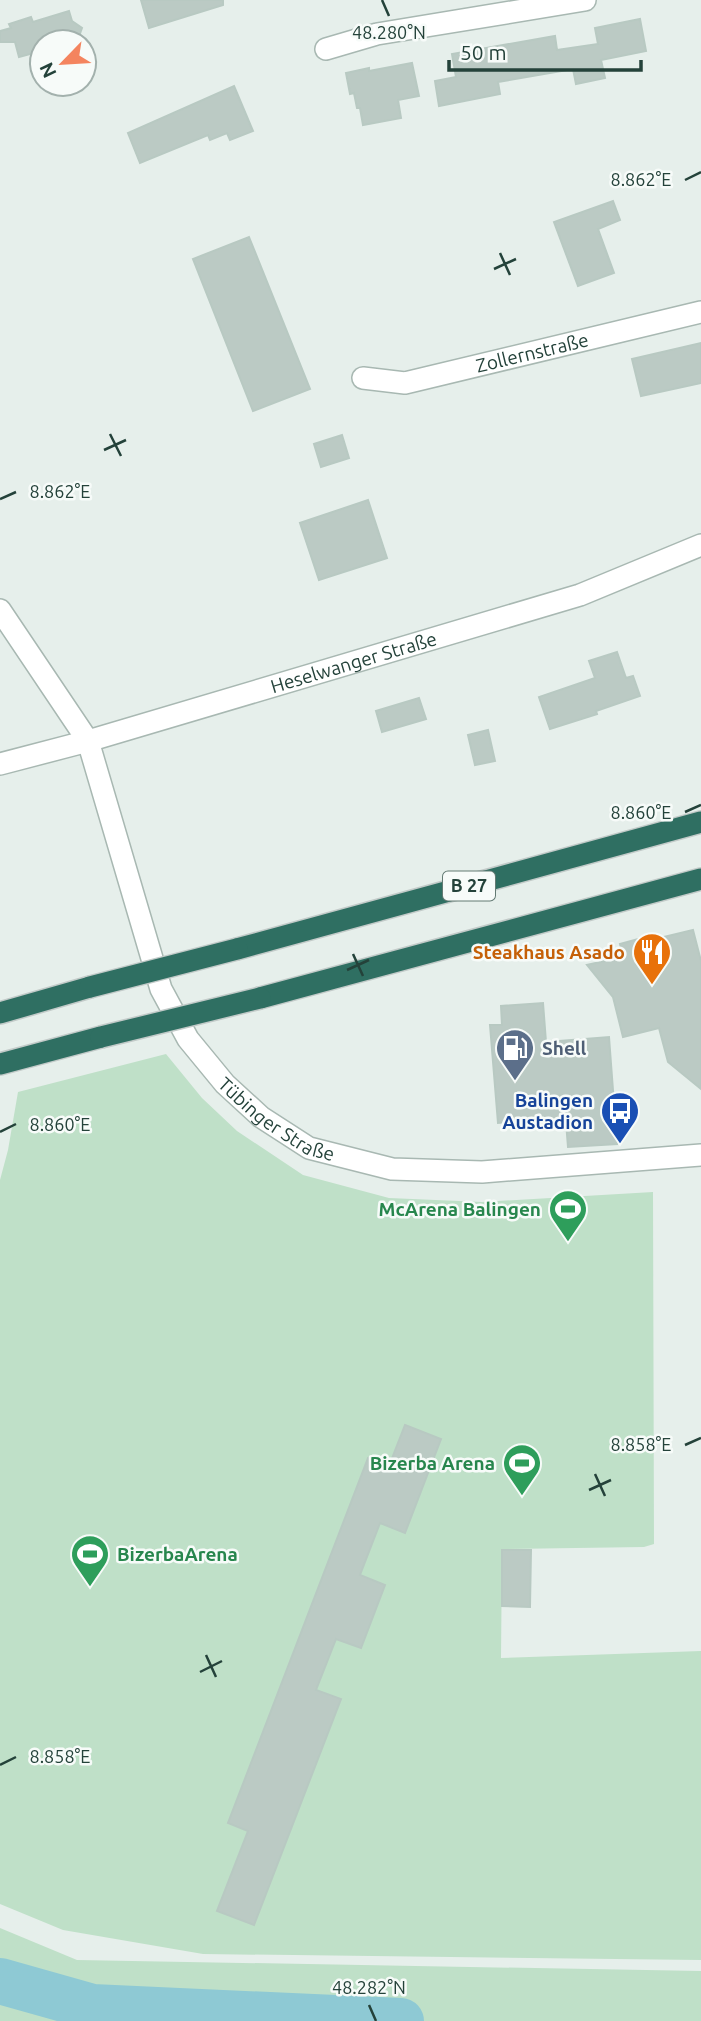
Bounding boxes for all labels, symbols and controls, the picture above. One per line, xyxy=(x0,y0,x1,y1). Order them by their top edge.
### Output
text: 48.280°N xyxy=(352,22,426,42)
north arrow xyxy=(28,28,98,98)
scale bar xyxy=(449,28,642,72)
text: 50 m xyxy=(460,40,507,64)
text: N xyxy=(35,59,61,81)
text: 8.862°E xyxy=(611,169,671,189)
street label: Zollernstraße xyxy=(474,328,591,377)
text: 8.862°E xyxy=(30,481,90,501)
street label: Heselwanger Straße xyxy=(268,627,439,697)
text: 8.860°E xyxy=(611,802,671,822)
road number: B 27 xyxy=(443,872,495,900)
restaurant icon: Steakhaus Asado xyxy=(631,931,673,986)
place label: Steakhaus Asado xyxy=(473,941,625,963)
fuel station icon: Shell xyxy=(494,1027,536,1082)
place label: Shell xyxy=(542,1037,587,1059)
street label: Tübinger Straße xyxy=(214,1073,337,1165)
place label: Balingen Austadion xyxy=(502,1089,593,1133)
bus stop icon: Balingen Austadion xyxy=(599,1090,641,1145)
text: 8.860°E xyxy=(30,1114,90,1134)
sports icon: McArena Balingen xyxy=(547,1188,589,1243)
place label: McArena Balingen xyxy=(379,1198,541,1220)
text: 8.858°E xyxy=(611,1434,671,1454)
sports icon: Bizerba Arena xyxy=(501,1442,543,1497)
place label: Bizerba Arena xyxy=(370,1452,495,1474)
sports icon: BizerbaArena xyxy=(69,1533,111,1588)
place label: BizerbaArena xyxy=(117,1543,238,1565)
text: 8.858°E xyxy=(30,1746,90,1766)
text: 48.282°N xyxy=(332,1977,406,1997)

